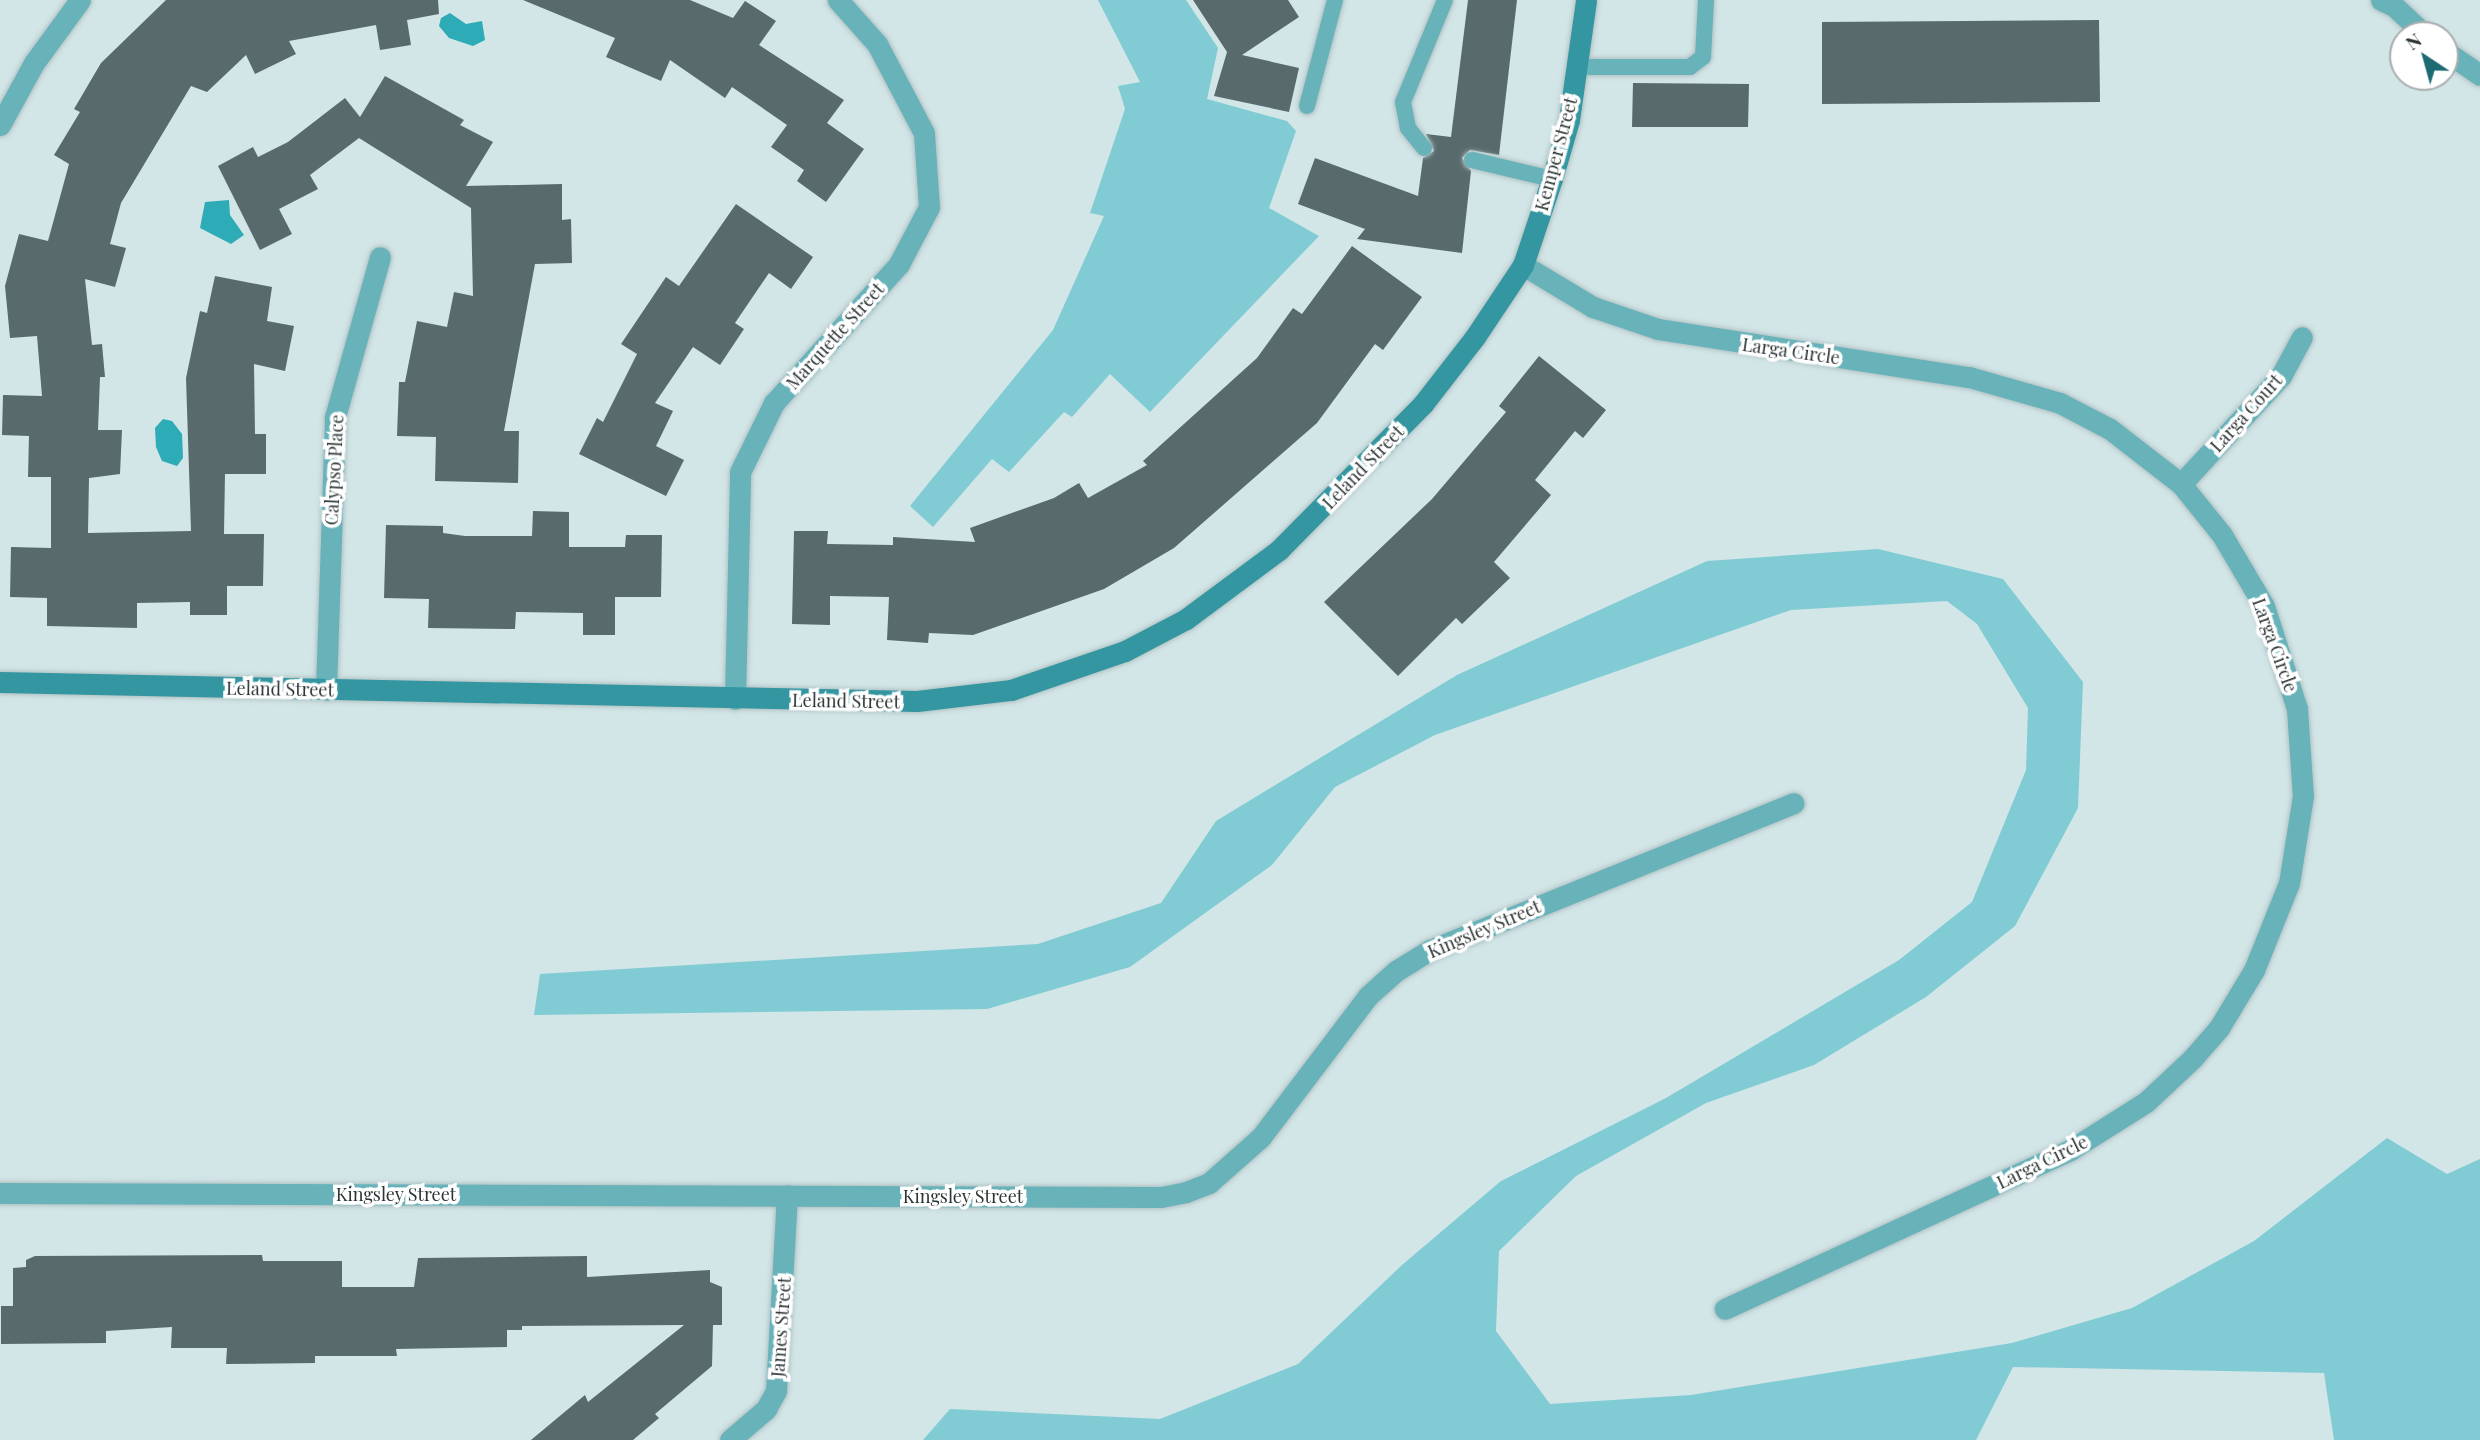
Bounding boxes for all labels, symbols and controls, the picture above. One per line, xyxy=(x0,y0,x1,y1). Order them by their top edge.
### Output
north arrow xyxy=(2389,21,2459,91)
text: N xyxy=(2400,26,2426,55)
street label: Kemper Street xyxy=(1530,95,1582,213)
street label: Marquette Street xyxy=(782,278,888,394)
street label: Larga Circle xyxy=(1741,333,1841,369)
street label: Larga Court xyxy=(2205,370,2287,456)
street label: Calypso Place xyxy=(320,414,348,526)
street label: Leland Street xyxy=(1318,421,1408,513)
street label: Larga Circle xyxy=(2248,595,2302,695)
street label: Leland Street xyxy=(226,677,334,701)
street label: Leland Street xyxy=(792,689,900,713)
street label: Kingsley Street xyxy=(1424,895,1544,963)
street label: Larga Circle xyxy=(1993,1131,2091,1193)
street label: Kingsley Street xyxy=(336,1183,456,1205)
street label: Kingsley Street xyxy=(903,1185,1023,1207)
street label: James Street xyxy=(767,1276,795,1378)

